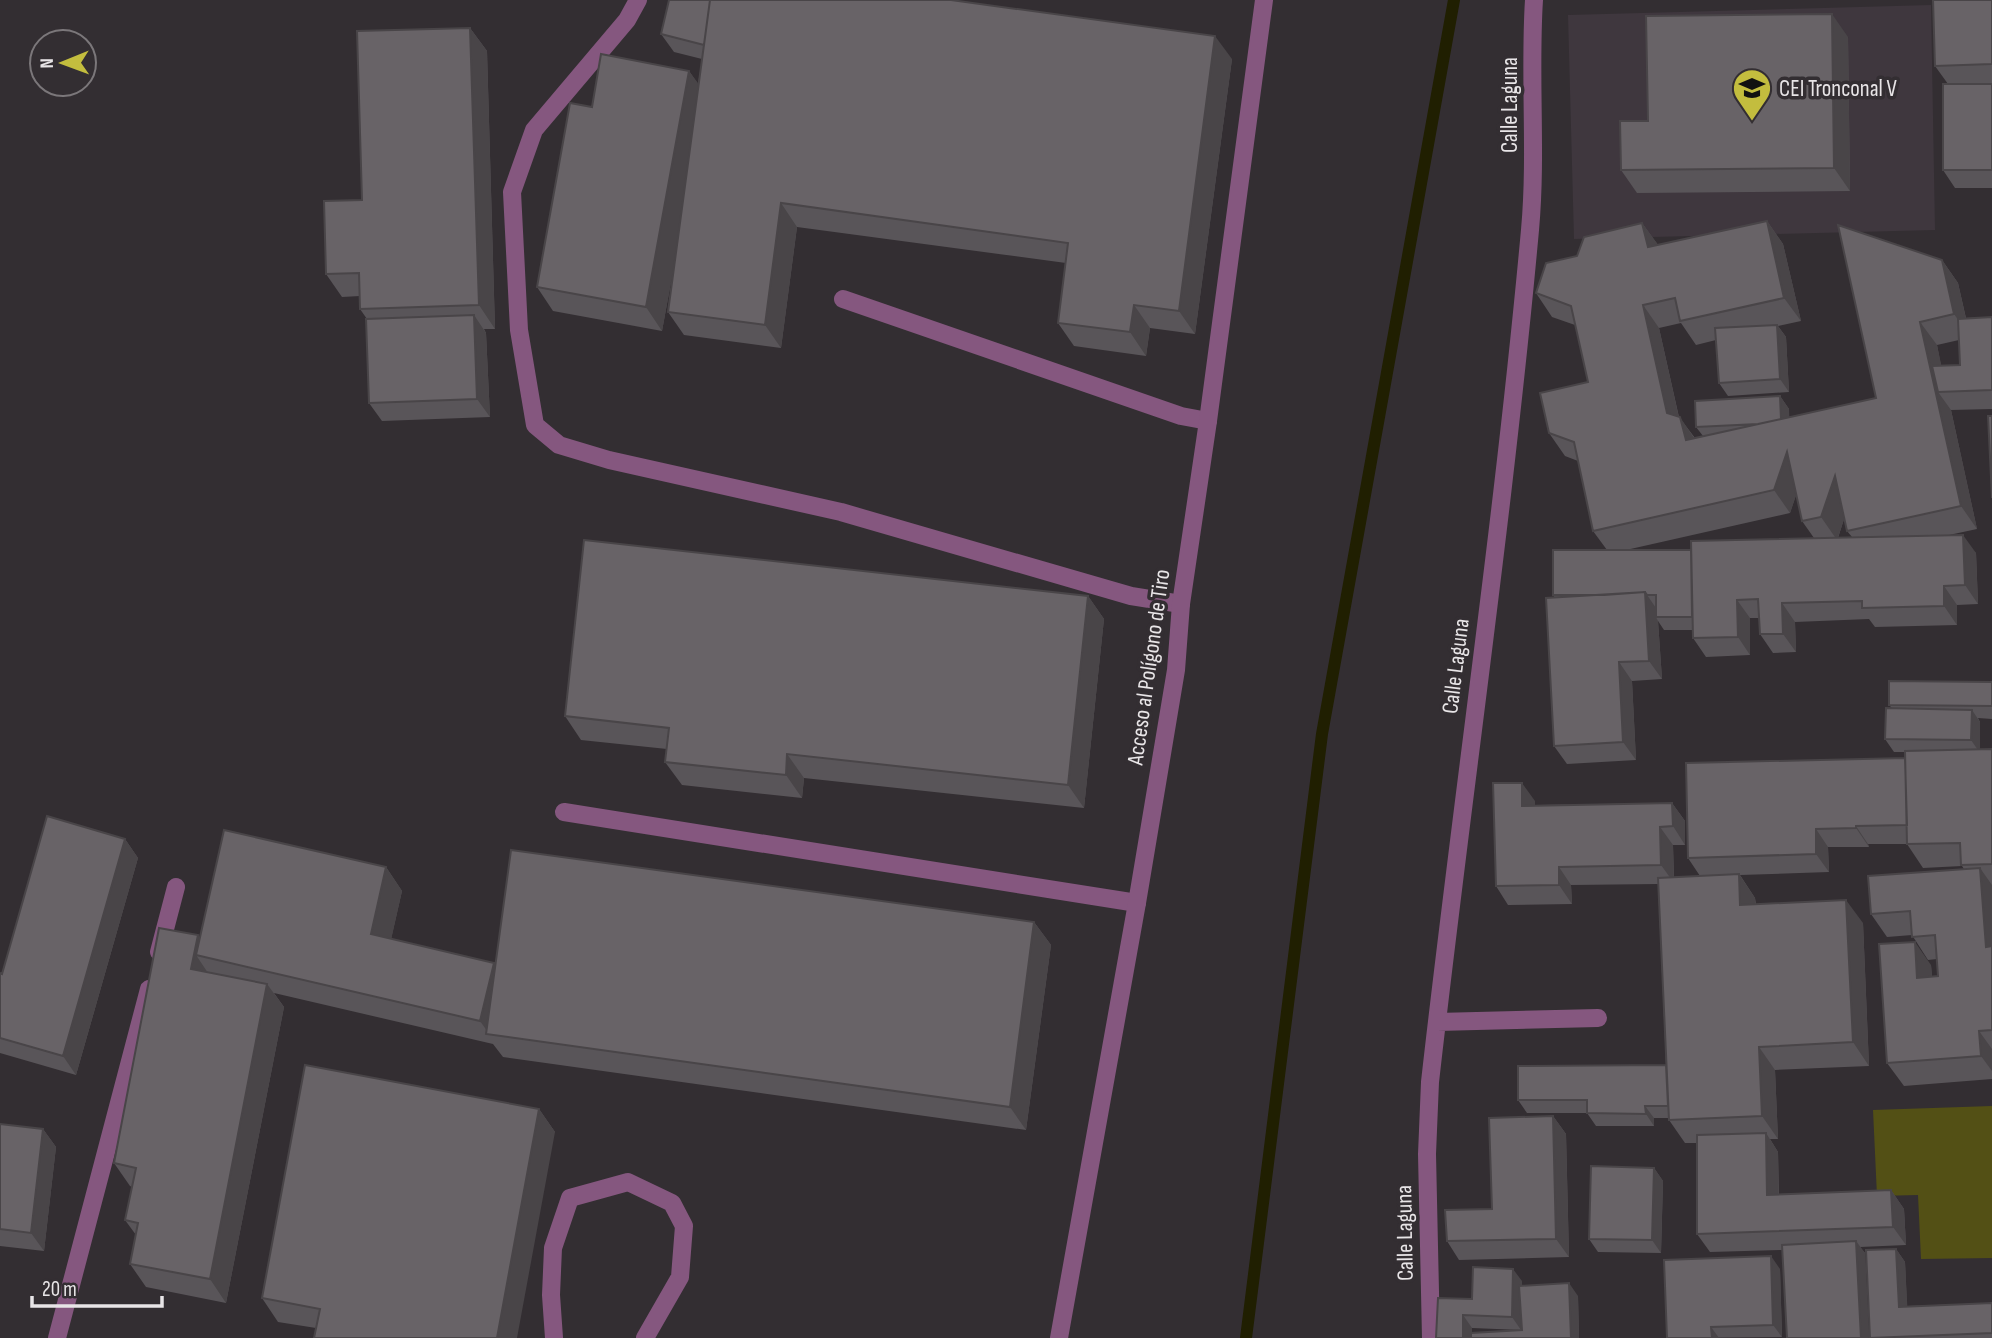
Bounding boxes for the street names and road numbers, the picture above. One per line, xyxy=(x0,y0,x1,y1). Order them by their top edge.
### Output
street label: Calle Laguna xyxy=(1496,57,1524,153)
street label: Acceso al Polígono de Tiro xyxy=(1121,568,1177,768)
street label: Calle Laguna xyxy=(1436,617,1476,715)
street label: Calle Laguna xyxy=(1390,1185,1420,1281)

